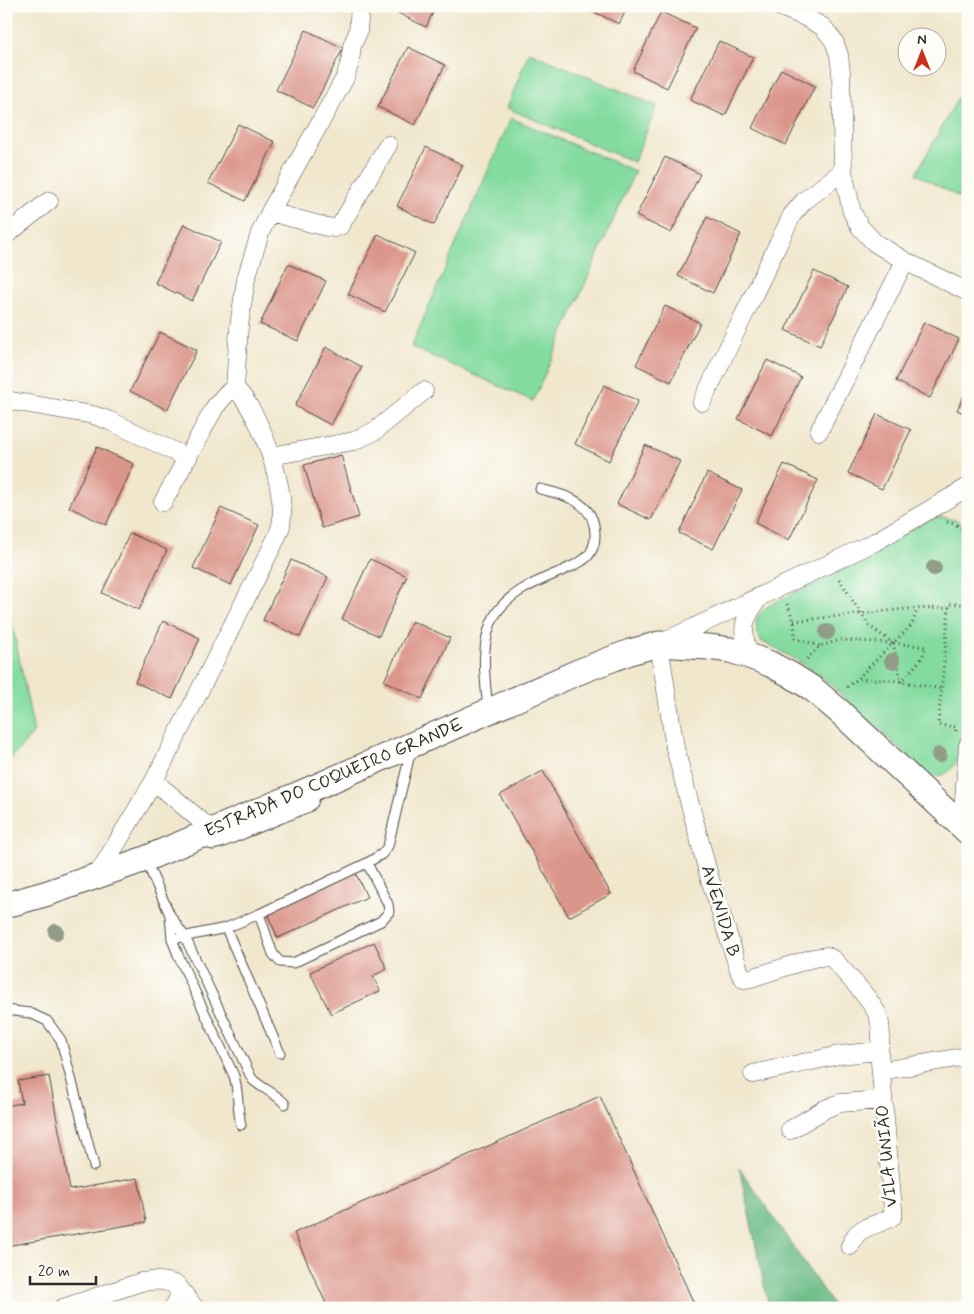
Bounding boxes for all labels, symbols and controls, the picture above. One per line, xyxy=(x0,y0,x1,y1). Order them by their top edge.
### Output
north arrow xyxy=(896,28,946,78)
text: N xyxy=(917,31,927,49)
street label: ESTRADA DO COQUEIRO GRANDE xyxy=(201,712,467,843)
street label: AVENIDA B xyxy=(695,862,745,960)
street label: VILA UNIÃO xyxy=(871,1104,903,1208)
scale bar xyxy=(30,1254,96,1286)
text: 20 m xyxy=(38,1262,70,1282)

